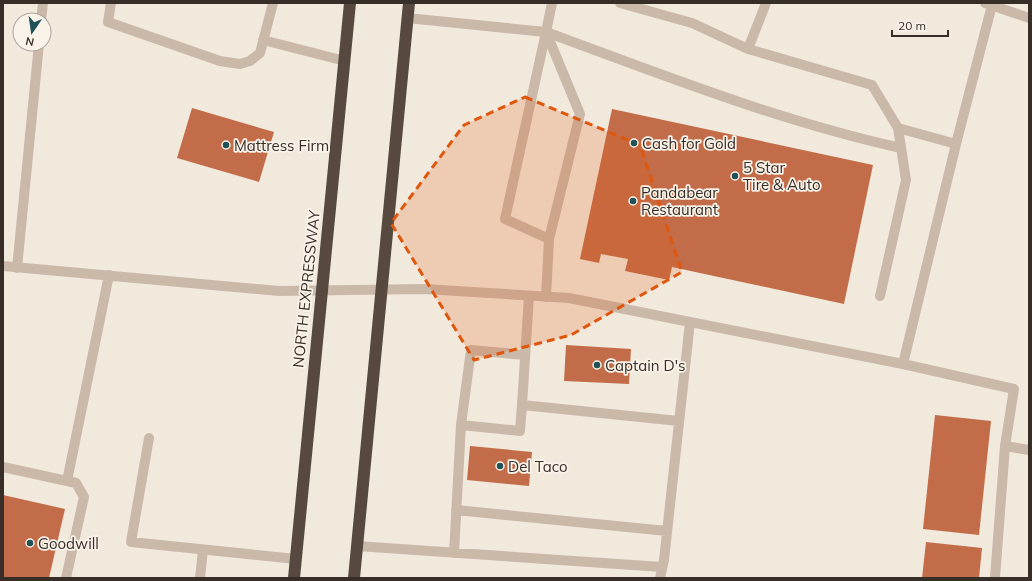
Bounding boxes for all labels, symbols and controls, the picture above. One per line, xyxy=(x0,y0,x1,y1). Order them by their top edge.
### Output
north arrow xyxy=(12,12,52,52)
scale bar xyxy=(892,12,948,38)
text: 20 m xyxy=(898,18,926,33)
text: N xyxy=(24,34,35,49)
place label: Cash for Gold xyxy=(642,134,736,153)
place label: Mattress Firm xyxy=(234,136,329,155)
marker: Cash for Gold xyxy=(629,138,639,148)
marker: Mattress Firm xyxy=(221,140,231,150)
place label: 5 Star Tire & Auto xyxy=(743,158,820,194)
marker: 5 Star Tire & Auto xyxy=(730,171,740,181)
place label: Pandabear Restaurant xyxy=(641,183,718,219)
marker: Pandabear Restaurant xyxy=(628,196,638,206)
street label: NORTH EXPRESSWAY xyxy=(288,208,324,369)
place label: Captain D's xyxy=(605,356,685,375)
marker: Captain D's xyxy=(592,360,602,370)
place label: Del Taco xyxy=(508,457,568,476)
marker: Del Taco xyxy=(495,461,505,471)
place label: Goodwill xyxy=(38,534,99,553)
marker: Goodwill xyxy=(25,538,35,548)

